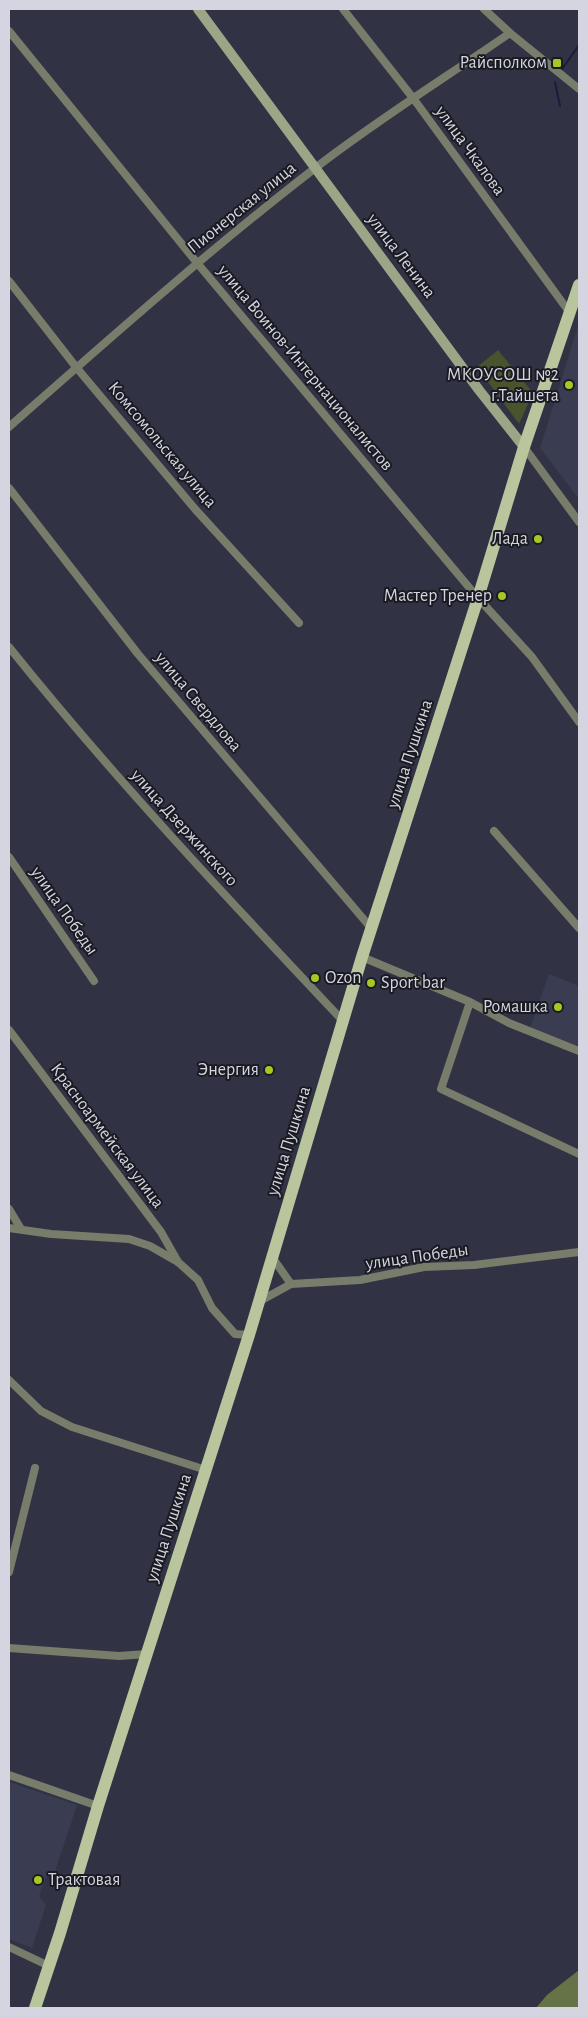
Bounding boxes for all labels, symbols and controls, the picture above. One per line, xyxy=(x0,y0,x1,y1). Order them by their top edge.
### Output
place label: Райсполком xyxy=(459,54,547,72)
marker: Райсполком xyxy=(551,57,563,69)
street label: улица Чкалова xyxy=(431,102,508,199)
street label: Пионерская улица xyxy=(184,159,300,257)
street label: улица Ленина xyxy=(363,209,439,302)
street label: улица Воинов-Интернационалистов xyxy=(213,261,396,474)
place label: МКОУСОШ №2 г.Тайшета xyxy=(447,366,559,405)
street label: Комсомольская улица xyxy=(104,379,220,511)
marker: МКОУСОШ №2 г.Тайшета xyxy=(563,379,575,391)
place label: Лада xyxy=(492,530,528,548)
marker: Лада xyxy=(532,533,544,545)
place label: Мастер Тренер xyxy=(384,587,492,605)
marker: Мастер Тренер xyxy=(496,590,508,602)
street label: улица Свердлова xyxy=(151,648,245,755)
street label: улица Пушкина xyxy=(384,698,436,811)
street label: улица Дзержинского xyxy=(126,765,241,890)
street label: улица Победы xyxy=(26,862,102,959)
place label: Ozon xyxy=(325,969,362,987)
marker: Ozon xyxy=(309,972,321,984)
place label: Sport bar xyxy=(381,974,445,992)
marker: Sport bar xyxy=(365,977,377,989)
place label: Ромашка xyxy=(483,998,548,1016)
marker: Ромашка xyxy=(552,1001,564,1013)
street label: Красноармейская улица xyxy=(47,1060,167,1212)
place label: Энергия xyxy=(198,1061,259,1079)
marker: Энергия xyxy=(263,1064,275,1076)
street label: улица Пушкина xyxy=(264,1084,314,1199)
street label: улица Победы xyxy=(363,1240,469,1273)
street label: улица Пушкина xyxy=(143,1472,195,1585)
place label: Трактовая xyxy=(48,1871,120,1889)
marker: Трактовая xyxy=(32,1874,44,1886)

